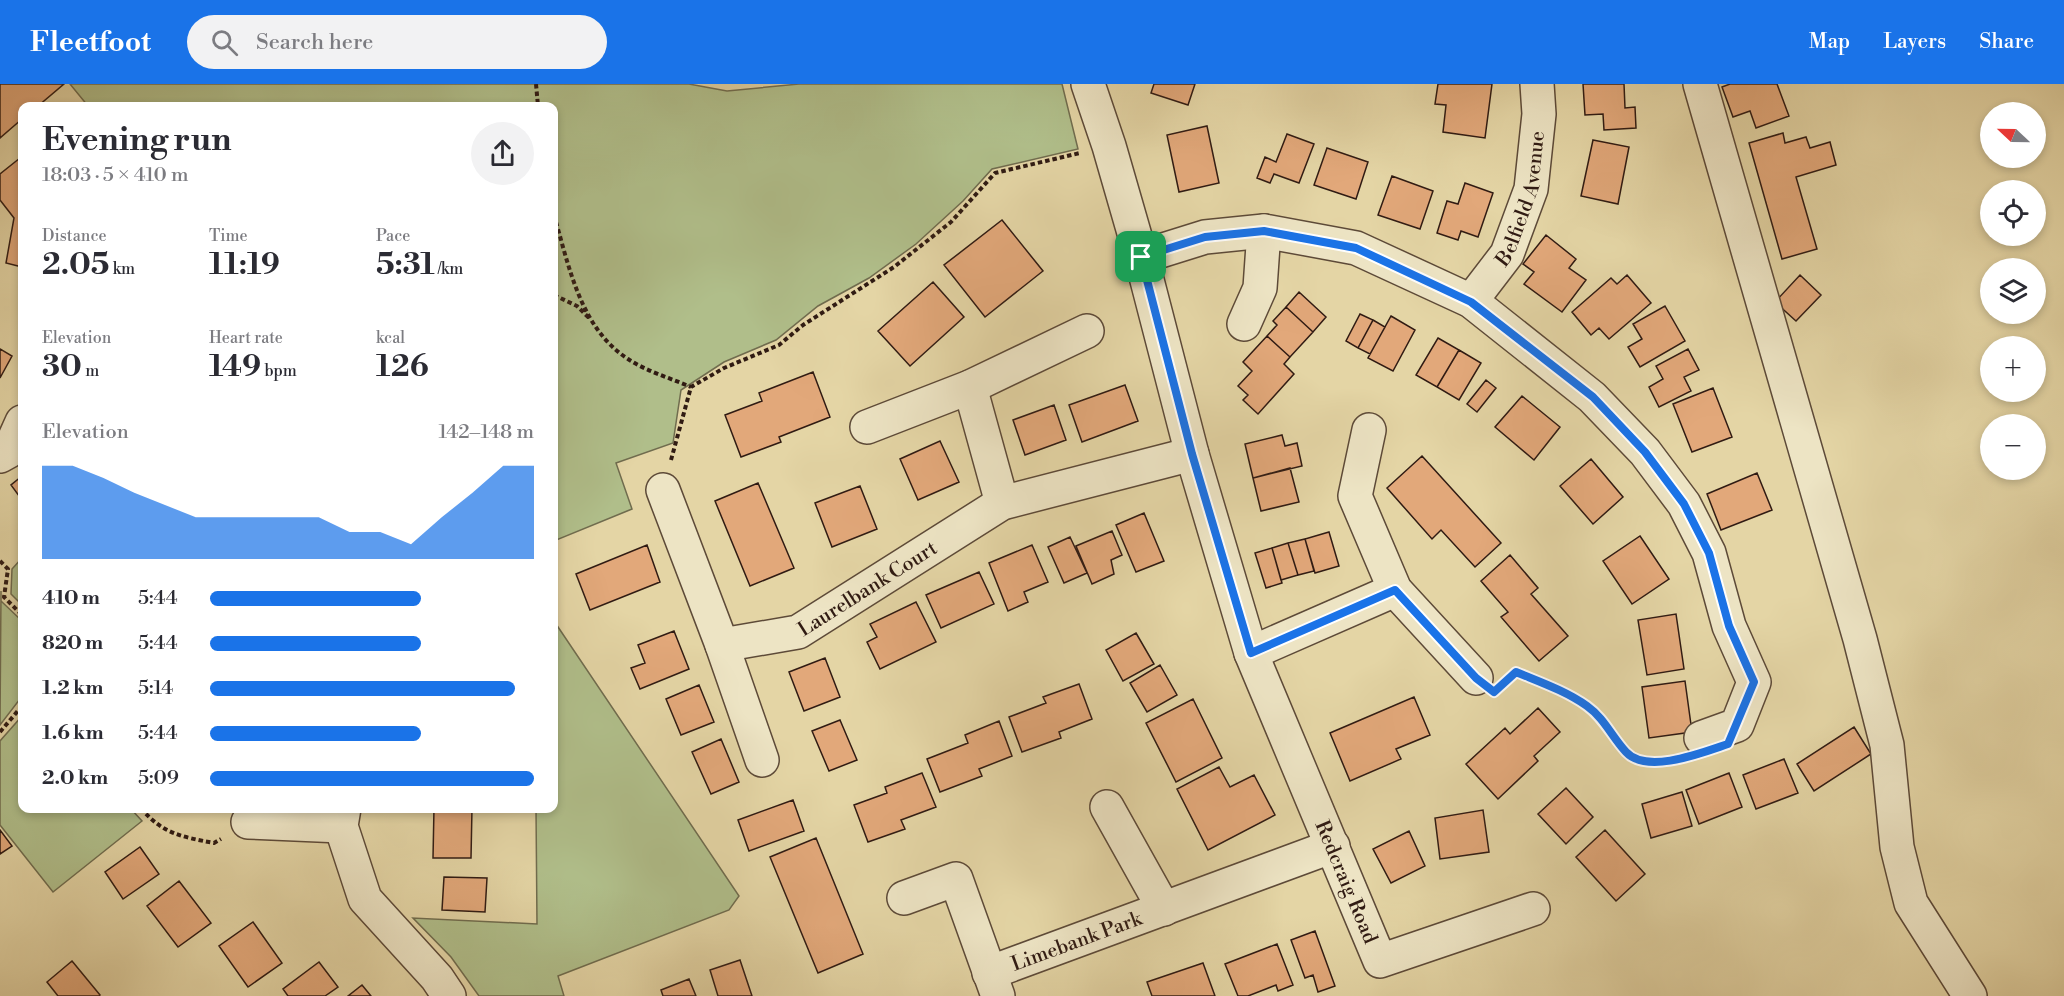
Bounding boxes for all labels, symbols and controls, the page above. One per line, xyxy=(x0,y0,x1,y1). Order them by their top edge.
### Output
search box xyxy=(187,15,607,69)
text: Fleetfoot xyxy=(30,25,151,60)
icon: search xyxy=(208,26,241,59)
text: Search here xyxy=(256,29,373,56)
text: Map xyxy=(1809,29,1850,55)
text: Layers xyxy=(1883,29,1946,55)
text: Share xyxy=(1979,29,2034,55)
north arrow xyxy=(1980,102,2046,168)
map controls xyxy=(1980,102,2046,480)
text: Evening run xyxy=(42,120,231,161)
button: share xyxy=(471,122,534,185)
street label: Belfield Avenue xyxy=(1490,130,1551,273)
text: 18:03 · 5 × 410 m xyxy=(42,163,188,188)
button: locate xyxy=(1980,180,2046,246)
text: Distance xyxy=(42,226,107,246)
text: Time xyxy=(209,226,248,246)
text: Pace xyxy=(376,226,410,246)
pin xyxy=(1115,231,1166,282)
icon: arrive xyxy=(1124,240,1157,273)
text: 2.05 xyxy=(42,246,109,284)
text: 11:19 xyxy=(209,246,280,284)
text: 5:31 xyxy=(376,246,435,284)
button: layers xyxy=(1980,258,2046,324)
text: km xyxy=(109,259,135,279)
text: /km xyxy=(435,259,463,279)
text: Elevation xyxy=(42,328,111,348)
text: Heart rate xyxy=(209,328,283,348)
text: kcal xyxy=(376,328,405,348)
button: + xyxy=(1980,336,2046,402)
text: 30 xyxy=(42,348,82,386)
text: 149 xyxy=(209,348,261,386)
text: 126 xyxy=(376,348,429,386)
text: m xyxy=(82,361,99,381)
text: bpm xyxy=(261,361,297,381)
button: − xyxy=(1980,414,2046,480)
text: Elevation xyxy=(42,420,129,445)
text: 142–148 m xyxy=(439,420,534,445)
street label: Laurelbank Court xyxy=(794,536,942,643)
text: 410 m xyxy=(42,586,100,611)
text: 5:44 xyxy=(138,586,178,611)
text: 820 m xyxy=(42,631,103,656)
text: 5:44 xyxy=(138,631,178,656)
text: 1.2 km xyxy=(42,676,104,701)
text: 5:14 xyxy=(138,676,173,701)
text: 1.6 km xyxy=(42,721,104,746)
text: 5:44 xyxy=(138,721,178,746)
text: 2.0 km xyxy=(42,766,108,791)
text: 5:09 xyxy=(138,766,179,791)
street label: Redcraig Road xyxy=(1308,817,1383,948)
street label: Limebank Park xyxy=(1008,906,1147,978)

